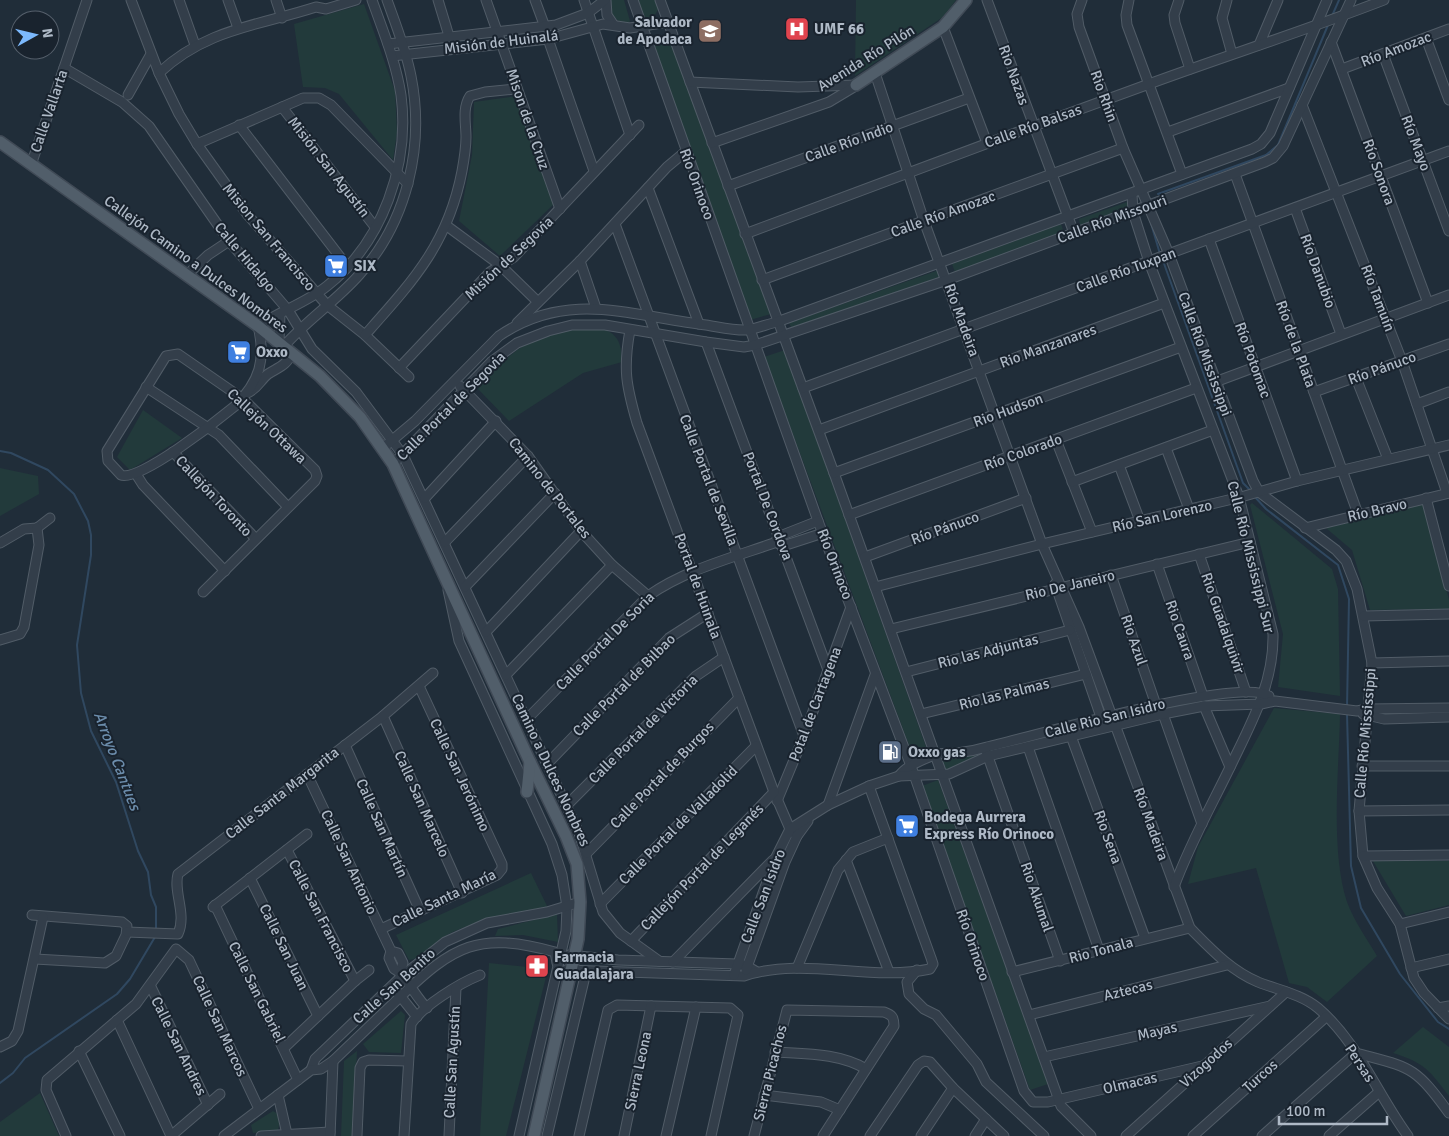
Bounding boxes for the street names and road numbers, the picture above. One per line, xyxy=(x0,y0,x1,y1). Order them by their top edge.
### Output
street label: Avenida Río Pilón xyxy=(814,21,918,95)
street label: Misión de Huinalá xyxy=(443,26,559,58)
street label: Río Amozac xyxy=(1358,27,1434,71)
street label: Rio Nazas xyxy=(995,42,1033,108)
street label: Mison de la Cruz xyxy=(502,66,554,172)
street label: Calle Vallarta xyxy=(26,67,72,155)
street label: Rio Rhin xyxy=(1086,68,1122,124)
street label: Calle Río Balsas xyxy=(982,100,1084,152)
street label: Misión San Agustín xyxy=(284,113,374,221)
street label: Río Mayo xyxy=(1397,113,1435,174)
street label: Calle Río Indio xyxy=(803,118,896,166)
street label: Río Sonora xyxy=(1359,136,1399,208)
street label: Río Orinoco xyxy=(676,146,718,222)
street label: Mision San Francisco xyxy=(219,180,319,295)
street label: Calle Río Amozac xyxy=(888,187,998,241)
street label: Callejón Camino a Dulces Nombres xyxy=(101,191,292,337)
street label: Calle Río Missouri xyxy=(1055,191,1169,247)
street label: Misión de Segovia xyxy=(461,212,557,304)
street label: Calle Hidalgo xyxy=(211,218,280,296)
street label: Río Danubio xyxy=(1296,231,1340,311)
street label: Calle Río Tuxpan xyxy=(1074,244,1178,296)
street label: Río Tamuín xyxy=(1357,262,1399,334)
street label: Río Madeira xyxy=(940,281,984,359)
street label: Calle Río Mississippi xyxy=(1174,290,1236,418)
street label: Río de la Plata xyxy=(1272,298,1320,390)
street label: Rio Manzanares xyxy=(997,320,1099,372)
street label: Río Potomac xyxy=(1231,320,1275,400)
street label: Río Pánuco xyxy=(1346,347,1419,389)
street label: Calle Portal de Segovia xyxy=(393,348,509,464)
street label: Callejón Ottawa xyxy=(224,385,310,467)
street label: Rio Hudson xyxy=(971,389,1045,431)
street label: Calle Portal de Sevilla xyxy=(676,412,742,548)
street label: Río Colorado xyxy=(982,430,1065,474)
street label: Camino de Portales xyxy=(505,434,595,543)
street label: Portal De Cordova xyxy=(739,449,797,563)
street label: Callejón Toronto xyxy=(172,452,256,540)
street label: Calle Río Mississippi Sur xyxy=(1223,479,1279,635)
street label: Río Bravo xyxy=(1346,494,1409,526)
street label: Río San Lorenzo xyxy=(1110,496,1214,536)
street label: Río Pánuco xyxy=(909,507,982,549)
street label: Río Orinoco xyxy=(813,526,857,602)
street label: Portal de Huinala xyxy=(671,531,725,641)
street label: Rio De Janeiro xyxy=(1023,566,1117,604)
street label: Rio Guadalquivir xyxy=(1197,570,1249,676)
street label: Calle Portal De Soria xyxy=(552,588,658,694)
street label: Rio Caura xyxy=(1161,598,1199,662)
street label: Rio Azul xyxy=(1117,612,1151,668)
street label: Calle Portal de Bilbao xyxy=(569,630,679,740)
street label: Rio las Adjuntas xyxy=(936,630,1041,672)
street label: Potal de Cartagena xyxy=(785,644,845,764)
street label: Calle Río Mississippi xyxy=(1350,667,1380,799)
street label: Calle Portal de Victoria xyxy=(585,671,701,787)
street label: Rio las Palmas xyxy=(957,674,1051,714)
street label: Camino a Dulces Nombres xyxy=(508,691,595,850)
street label: Calle Rio San Isidro xyxy=(1043,694,1167,742)
street label: Calle San Jerónimo xyxy=(426,716,494,835)
street label: Calle Portal de Burgos xyxy=(606,717,718,832)
street label: Calle Santa Margarita xyxy=(222,743,342,843)
street label: Calle San Marcelo xyxy=(390,748,454,860)
street label: Calle Portal de Valladolid xyxy=(615,762,741,888)
street label: Calle San Martín xyxy=(352,776,412,880)
street label: Río Madeira xyxy=(1129,785,1173,863)
street label: Callejón Portal de Leganés xyxy=(637,799,768,934)
street label: Calle San Antonio xyxy=(317,807,381,917)
street label: Rio Sena xyxy=(1090,808,1126,866)
street label: Calle San Isidro xyxy=(737,846,789,946)
street label: Calle San Francisco xyxy=(285,856,357,976)
street label: Rio Akumal xyxy=(1017,860,1057,934)
street label: Calle Santa María xyxy=(389,865,499,931)
street label: Calle San Juan xyxy=(255,901,313,993)
street label: Río Orinoco xyxy=(952,907,994,983)
street label: Rio Tonala xyxy=(1067,933,1135,967)
street label: Calle San Gabriel xyxy=(225,939,289,1045)
street label: Calle San Benito xyxy=(349,944,439,1028)
street label: Calle San Marcos xyxy=(189,973,251,1080)
street label: Aztecas xyxy=(1102,975,1155,1005)
street label: Calle San Andres xyxy=(147,994,211,1099)
street label: Calle San Agustín xyxy=(440,1005,464,1119)
street label: Mayas xyxy=(1135,1018,1179,1044)
street label: Sierra Picachos xyxy=(749,1023,791,1123)
street label: Sierra Leona xyxy=(621,1030,655,1112)
street label: Vizogodos xyxy=(1176,1034,1236,1091)
street label: Persas xyxy=(1341,1041,1379,1086)
street label: Turcos xyxy=(1239,1055,1282,1096)
street label: Olmacas xyxy=(1101,1068,1159,1098)

